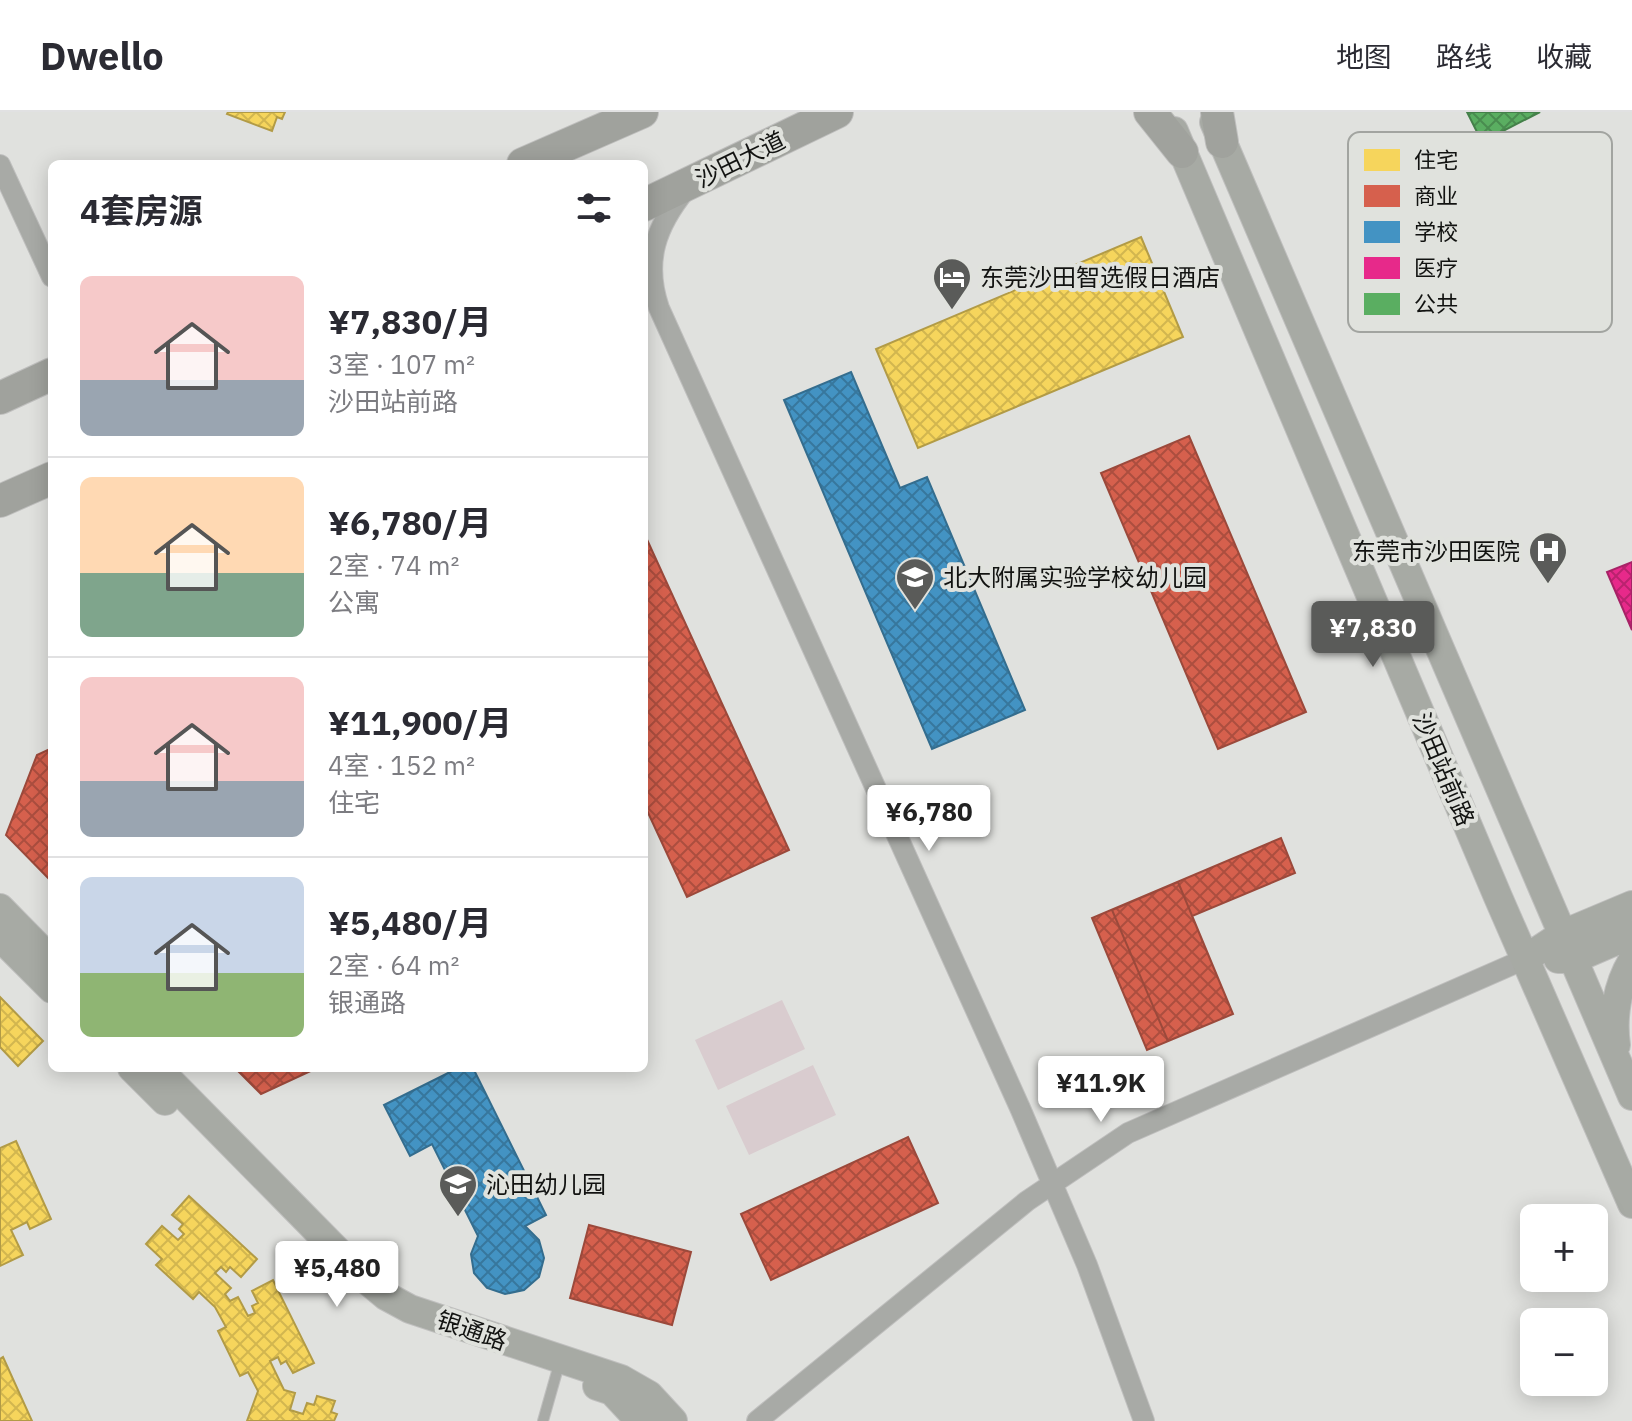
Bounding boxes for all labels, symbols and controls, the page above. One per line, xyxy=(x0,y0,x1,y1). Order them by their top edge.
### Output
text: Dwello xyxy=(40,31,164,80)
text: 地图 xyxy=(1336,38,1392,75)
text: 路线 xyxy=(1436,38,1492,75)
text: 收藏 xyxy=(1536,38,1592,75)
street label: 沙田大道 xyxy=(690,124,790,194)
legend xyxy=(1348,132,1612,332)
text: 住宅 xyxy=(1414,145,1458,174)
text: 商业 xyxy=(1414,181,1458,210)
icon: filters xyxy=(572,186,616,230)
text: 4套房源 xyxy=(80,188,202,232)
text: 学校 xyxy=(1414,217,1458,246)
text: 医疗 xyxy=(1414,253,1458,282)
hotel icon: 东莞沙田智选假日酒店 xyxy=(931,256,973,311)
place label: 东莞沙田智选假日酒店 xyxy=(980,261,1220,293)
text: 公共 xyxy=(1414,289,1458,318)
text: ¥7,830/月 xyxy=(328,299,492,343)
icon: home xyxy=(144,308,240,404)
text: 3室 · 107 m² xyxy=(328,347,475,381)
text: 沙田站前路 xyxy=(328,384,458,418)
text: ¥6,780/月 xyxy=(328,500,492,544)
icon: home xyxy=(144,509,240,605)
hospital icon: 东莞市沙田医院 xyxy=(1527,530,1569,585)
place label: 东莞市沙田医院 xyxy=(1352,535,1520,567)
text: 2室 · 74 m² xyxy=(328,548,459,582)
school or university icon: 北大附属实验学校幼儿园 xyxy=(894,556,936,611)
place label: 北大附属实验学校幼儿园 xyxy=(943,561,1207,593)
text: 公寓 xyxy=(328,585,380,619)
pin: ¥7,830 xyxy=(1308,601,1438,669)
text: ¥7,830 xyxy=(1329,610,1417,644)
text: ¥11,900/月 xyxy=(328,700,512,744)
street label: 沙田站前路 xyxy=(1406,708,1482,830)
icon: home xyxy=(144,709,240,805)
text: 4室 · 152 m² xyxy=(328,748,475,782)
text: 住宅 xyxy=(328,785,380,819)
pin: ¥6,780 xyxy=(864,785,994,853)
text: ¥6,780 xyxy=(885,794,973,828)
text: ¥5,480/月 xyxy=(328,900,492,944)
icon: home xyxy=(144,909,240,1005)
text: 2室 · 64 m² xyxy=(328,948,459,982)
text: 银通路 xyxy=(328,985,406,1019)
pin: ¥11.9K xyxy=(1036,1056,1166,1124)
text: ¥11.9K xyxy=(1056,1065,1146,1099)
school or university icon: 沁田幼儿园 xyxy=(437,1163,479,1218)
place label: 沁田幼儿园 xyxy=(486,1168,606,1200)
map controls xyxy=(1520,1204,1608,1396)
button: + xyxy=(1520,1204,1608,1292)
pin: ¥5,480 xyxy=(272,1241,402,1309)
text: ¥5,480 xyxy=(293,1250,381,1284)
street label: 银通路 xyxy=(433,1303,511,1357)
button: − xyxy=(1520,1308,1608,1396)

